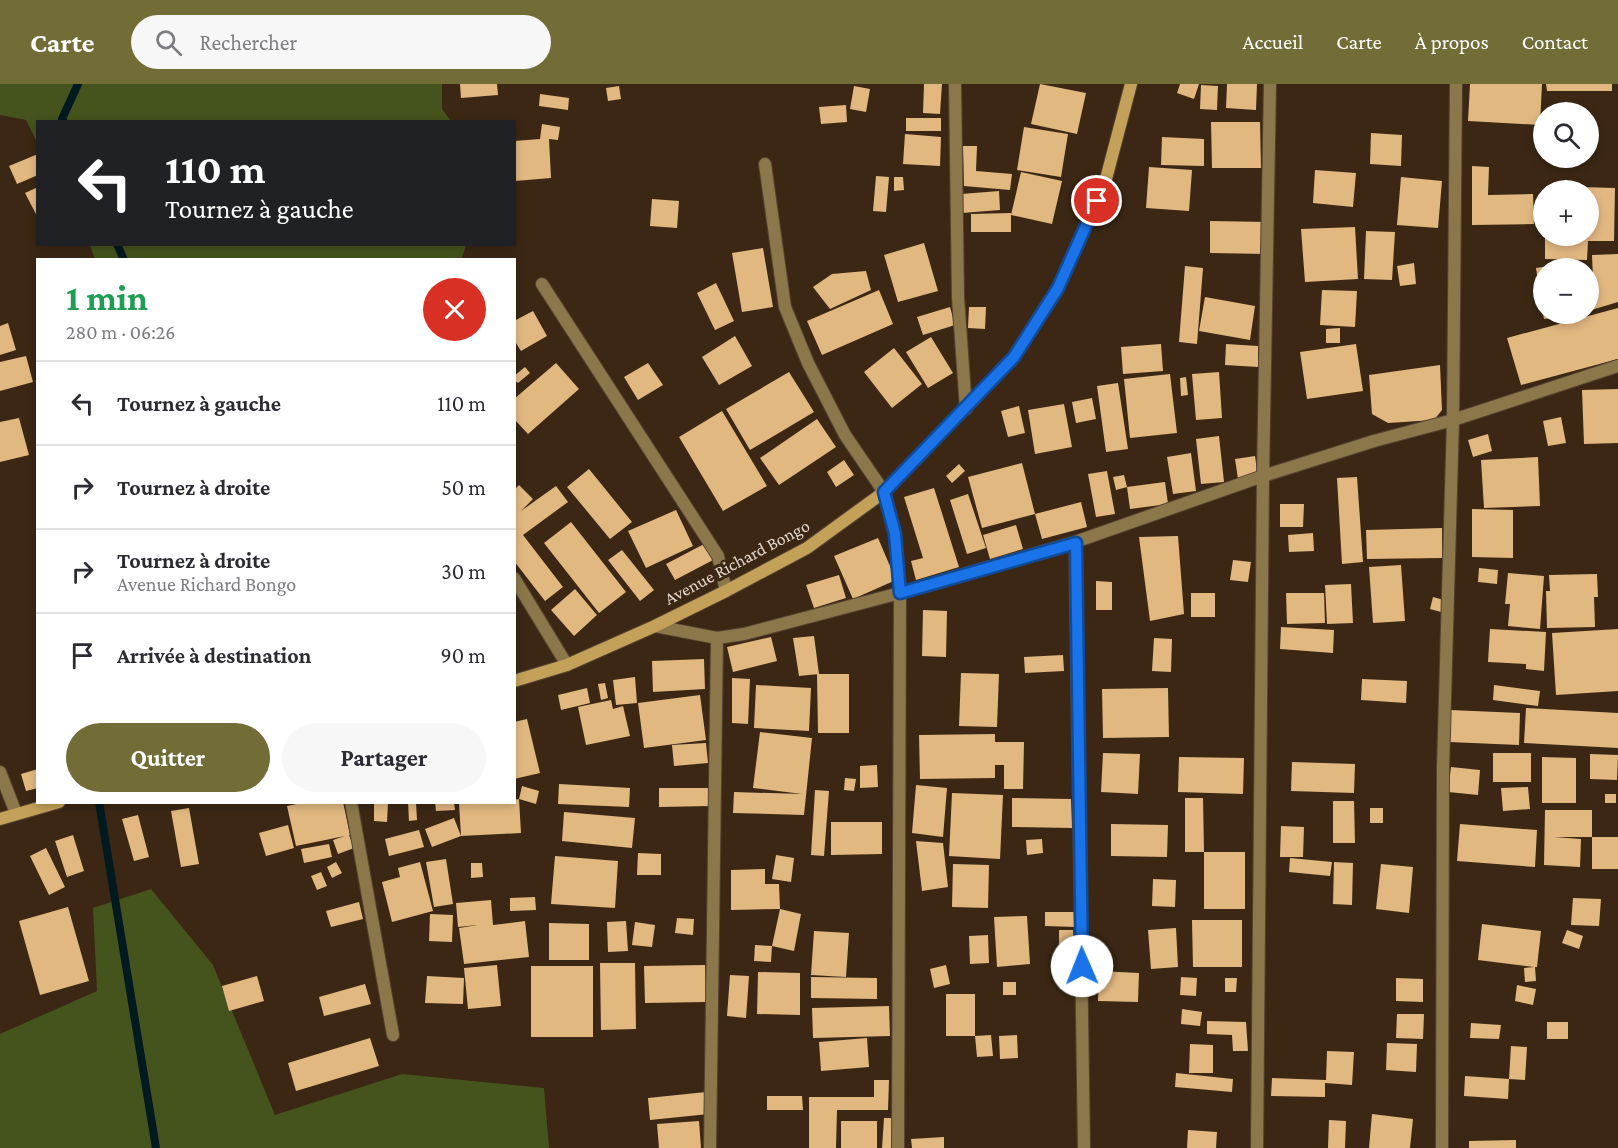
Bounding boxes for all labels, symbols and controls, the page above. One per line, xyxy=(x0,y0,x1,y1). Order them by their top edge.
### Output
search box xyxy=(131,15,551,69)
icon: search xyxy=(152,26,185,59)
text: Carte xyxy=(30,27,95,58)
text: Rechercher xyxy=(200,30,297,55)
text: Accueil xyxy=(1243,30,1303,54)
text: Carte xyxy=(1336,30,1382,54)
text: À propos xyxy=(1415,30,1489,54)
text: Contact xyxy=(1522,30,1588,54)
map controls xyxy=(1533,102,1599,324)
button: search xyxy=(1533,102,1599,168)
icon: left xyxy=(66,144,144,222)
text: 110 m xyxy=(165,145,266,192)
pin xyxy=(1071,175,1122,226)
button: + xyxy=(1533,180,1599,246)
icon: arrive xyxy=(1080,184,1113,217)
text: Tournez à gauche xyxy=(165,194,354,224)
button: − xyxy=(1533,258,1599,324)
text: 1 min xyxy=(66,278,148,318)
button: close xyxy=(423,278,486,341)
text: 280 m · 06:26 xyxy=(66,321,175,343)
icon: left xyxy=(66,387,99,420)
text: Tournez à gauche xyxy=(117,391,281,416)
text: 110 m xyxy=(437,391,486,416)
icon: right xyxy=(66,471,99,504)
text: Tournez à droite xyxy=(117,475,270,500)
text: 50 m xyxy=(441,475,486,500)
street label: Avenue Richard Bongo xyxy=(661,515,813,609)
text: Tournez à droite xyxy=(117,548,270,573)
icon: right xyxy=(66,555,99,588)
text: 30 m xyxy=(441,559,486,584)
text: Avenue Richard Bongo xyxy=(117,573,296,595)
icon: arrive xyxy=(66,639,99,672)
text: Arrivée à destination xyxy=(117,643,311,668)
text: 90 m xyxy=(441,643,486,668)
button: Quitter xyxy=(66,723,270,792)
button: Partager xyxy=(282,723,486,792)
position arrow xyxy=(1050,934,1114,998)

